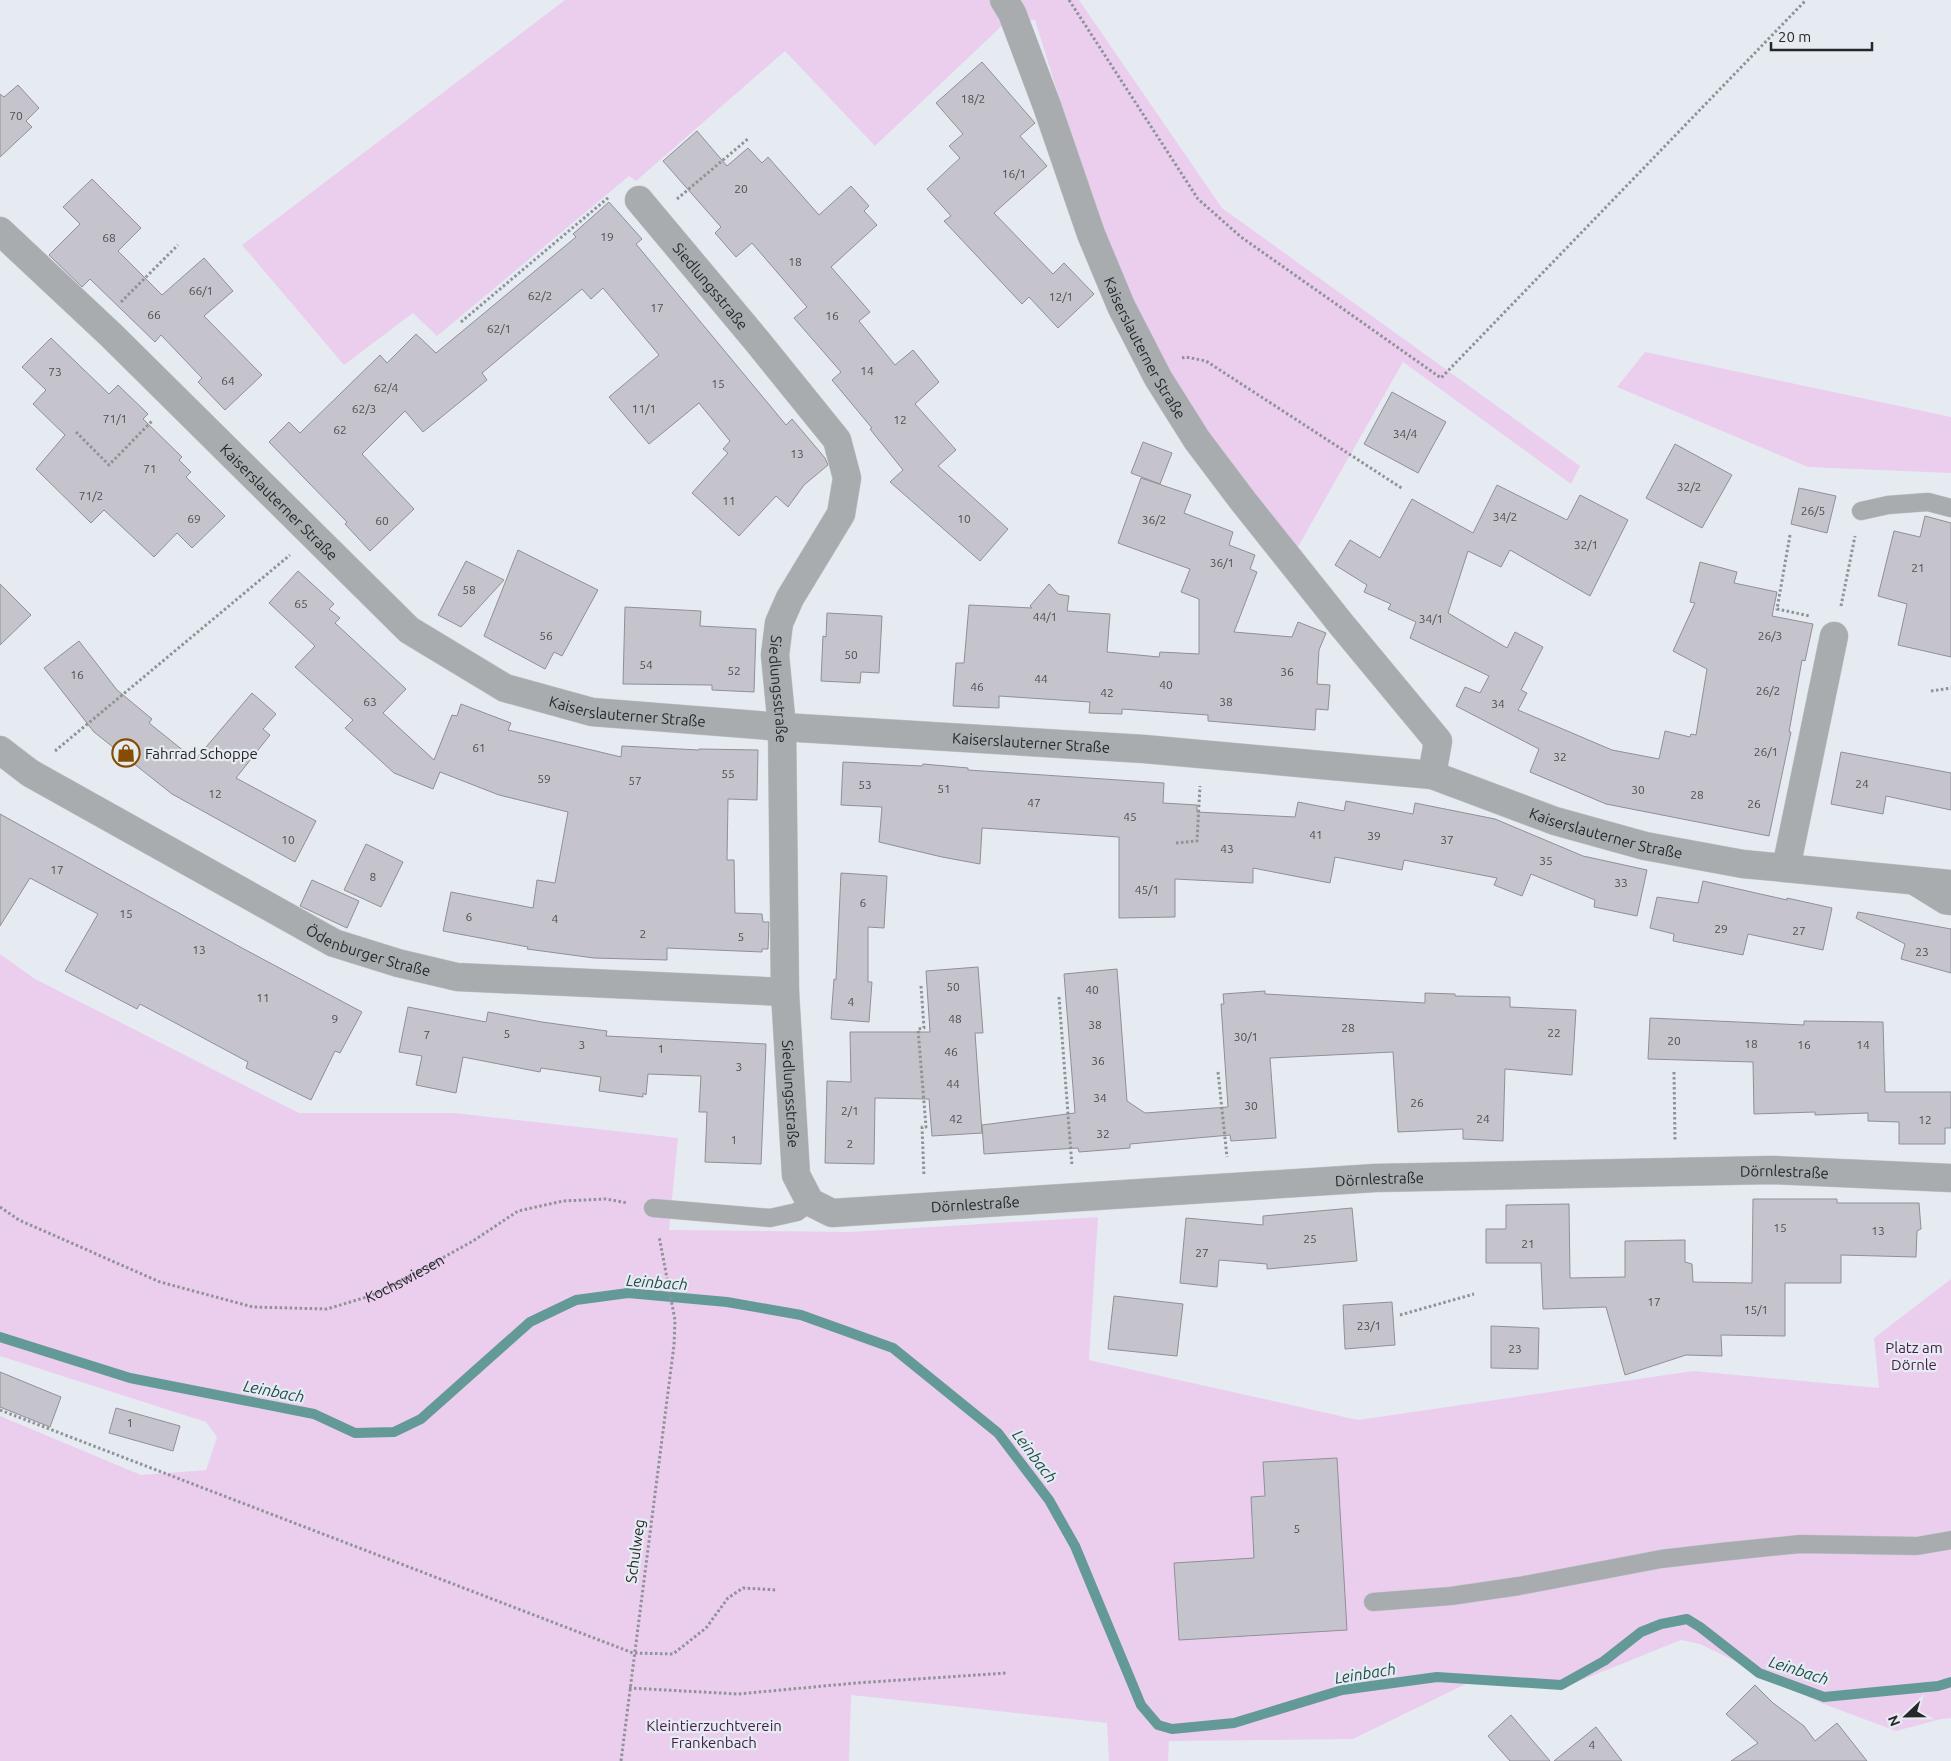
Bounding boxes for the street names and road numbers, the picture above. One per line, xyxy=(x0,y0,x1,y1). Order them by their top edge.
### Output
street label: Siedlungsstraße xyxy=(670,239,752,333)
street label: Kaiserslauterner Straße xyxy=(1101,274,1190,422)
street label: Kaiserslauterner Straße xyxy=(217,440,342,563)
street label: Siedlungsstraße xyxy=(767,634,791,743)
street label: Kaiserslauterner Straße xyxy=(547,692,707,729)
street label: Kaiserslauterner Straße xyxy=(952,729,1111,755)
street label: Kaiserslauterner Straße xyxy=(1527,804,1684,861)
street label: Ödenburger Straße xyxy=(303,921,432,979)
street label: Siedlungsstraße xyxy=(779,1039,803,1148)
street label: Dörnlestraße xyxy=(1740,1161,1829,1181)
street label: Dörnlestraße xyxy=(1334,1169,1424,1189)
street label: Dörnlestraße xyxy=(930,1192,1020,1215)
street label: Kochswiesen xyxy=(363,1250,447,1305)
street label: Schulweg xyxy=(622,1518,648,1584)

